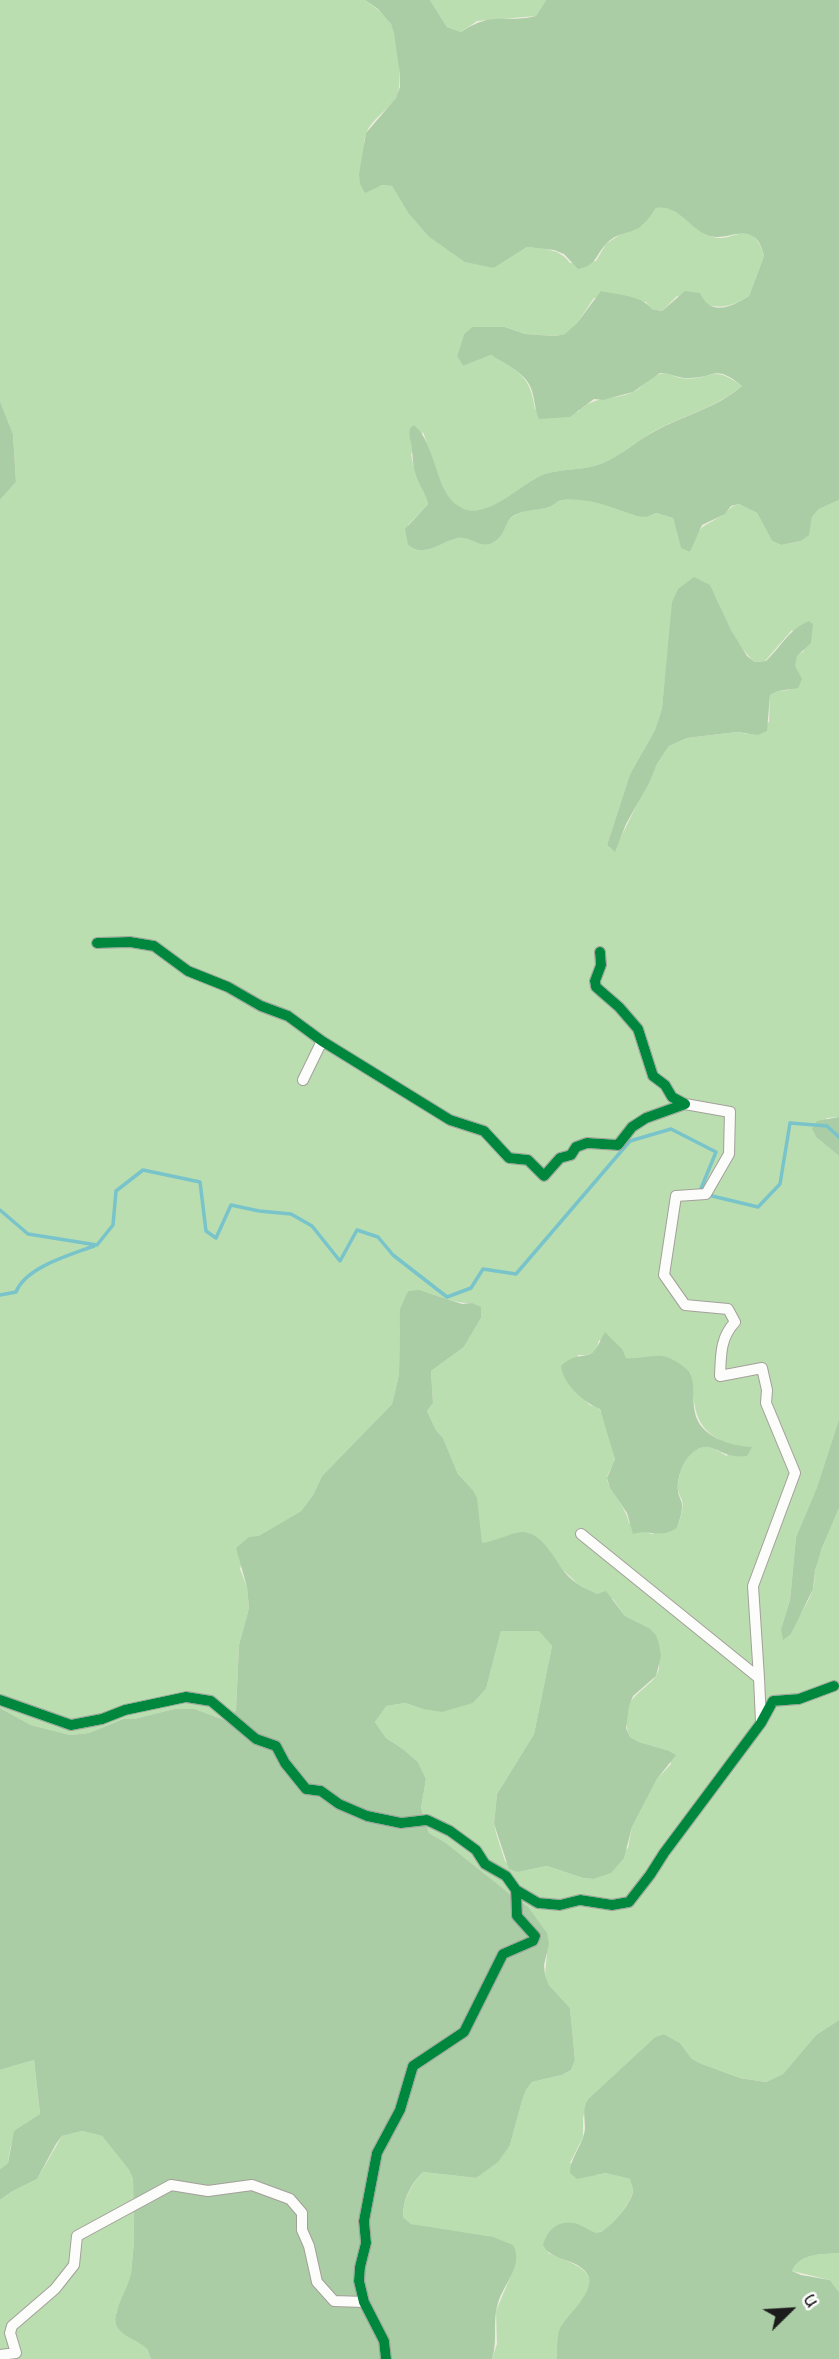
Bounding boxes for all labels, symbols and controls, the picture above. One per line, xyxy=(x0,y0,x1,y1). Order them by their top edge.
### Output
north arrow xyxy=(755,2275,825,2345)
text: U xyxy=(795,2290,824,2312)

